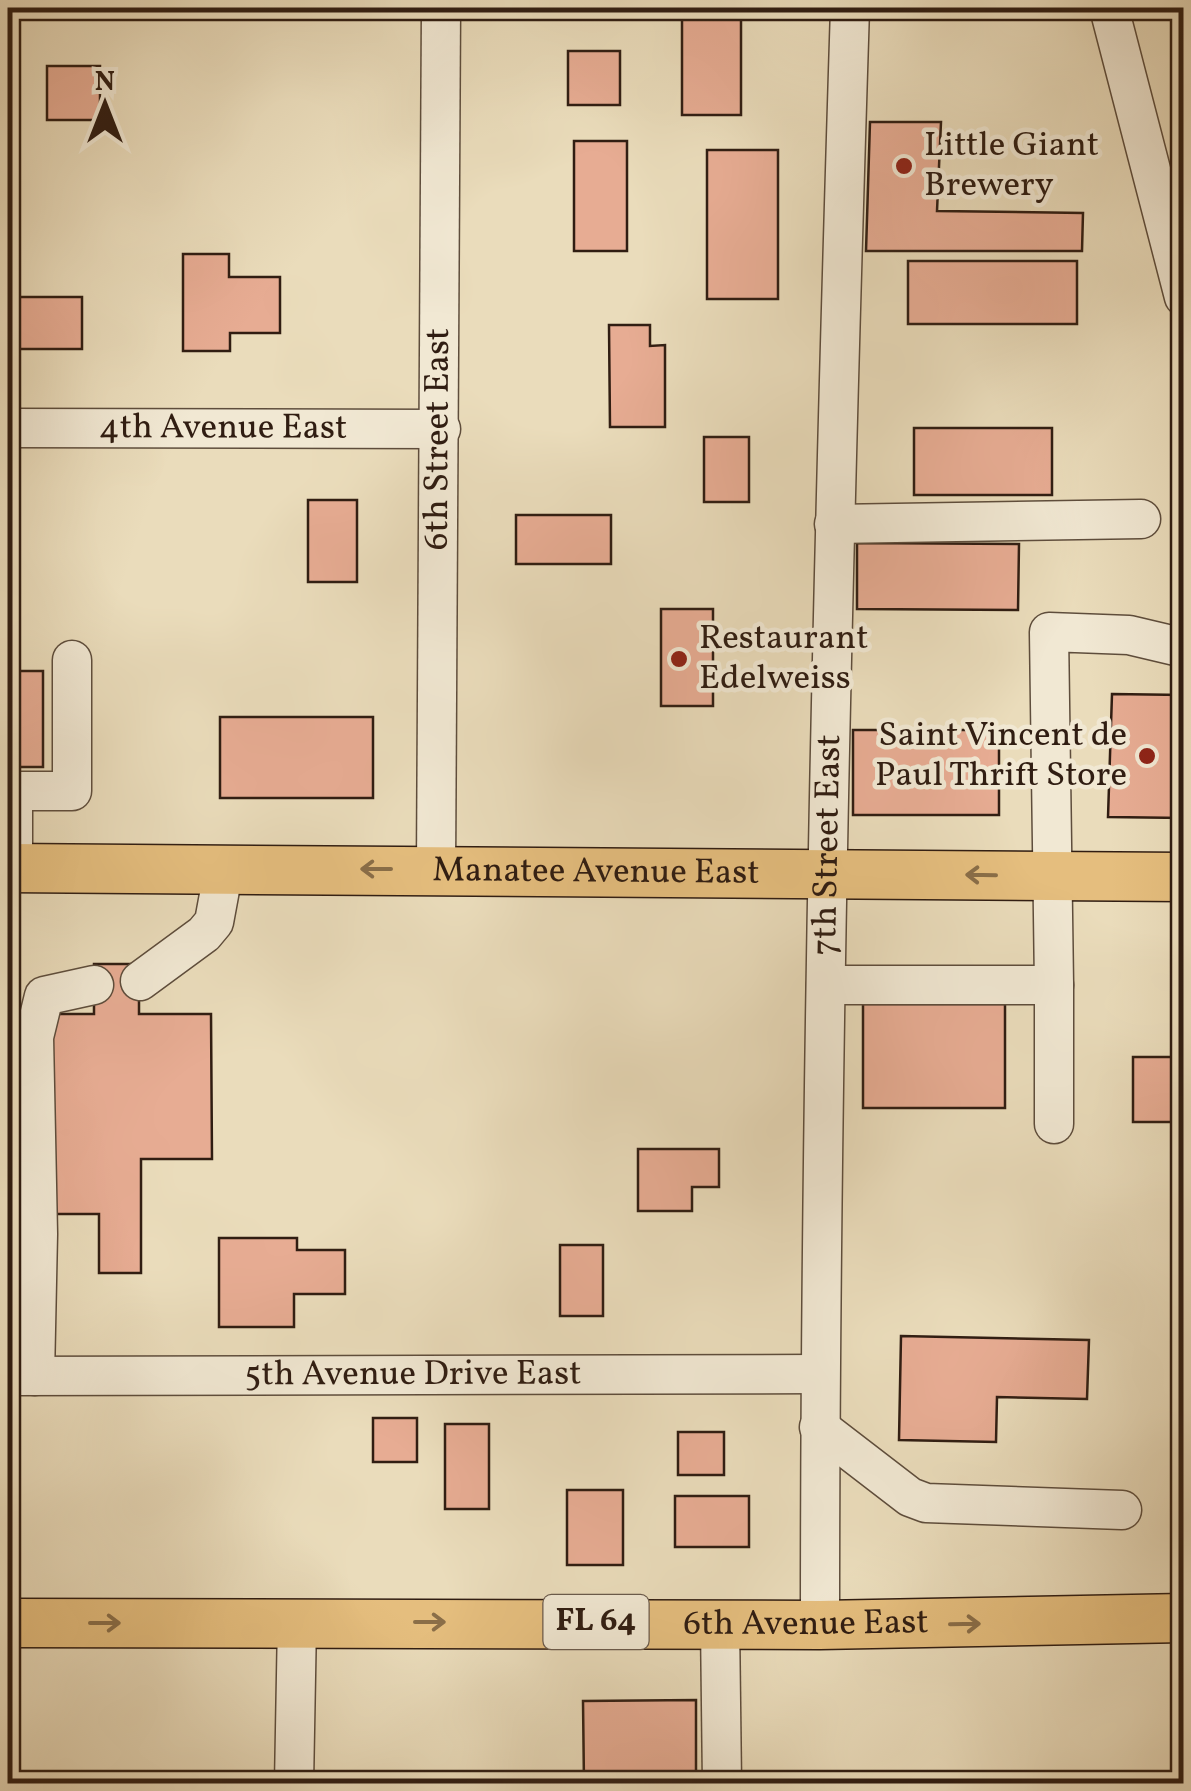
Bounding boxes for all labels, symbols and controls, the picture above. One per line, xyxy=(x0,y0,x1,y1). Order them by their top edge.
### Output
north arrow xyxy=(55,55,155,155)
text: N xyxy=(95,63,115,102)
place label: Little Giant Brewery xyxy=(924,122,1099,210)
marker: Little Giant Brewery xyxy=(893,155,915,177)
street label: 6th Street East xyxy=(414,328,463,550)
street label: 4th Avenue East xyxy=(99,404,347,453)
place label: Restaurant Edelweiss xyxy=(699,615,869,703)
marker: Restaurant Edelweiss xyxy=(668,648,690,670)
place label: Saint Vincent de Paul Thrift Store xyxy=(875,712,1127,800)
street label: 7th Street East xyxy=(802,734,854,956)
marker: Saint Vincent de Paul Thrift Store xyxy=(1136,745,1158,767)
street label: Manatee Avenue East xyxy=(432,847,760,898)
one-way arrow xyxy=(361,860,394,878)
one-way arrow xyxy=(966,866,998,884)
street label: 5th Avenue Drive East xyxy=(245,1351,581,1399)
road number: FL 64 xyxy=(544,1595,648,1649)
street label: 6th Avenue East xyxy=(683,1599,929,1649)
one-way arrow xyxy=(412,1612,445,1632)
one-way arrow xyxy=(88,1614,120,1632)
one-way arrow xyxy=(948,1614,980,1633)

